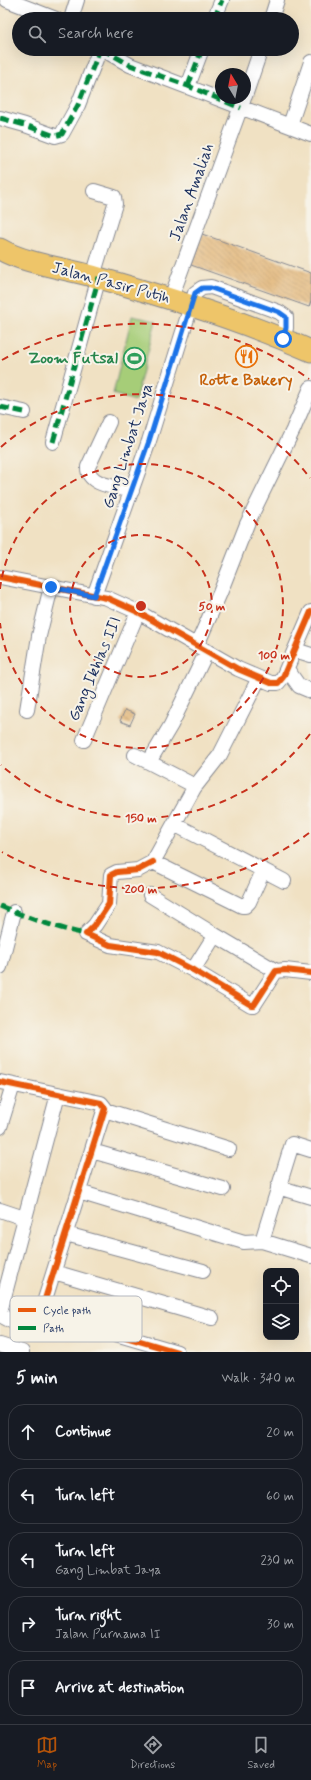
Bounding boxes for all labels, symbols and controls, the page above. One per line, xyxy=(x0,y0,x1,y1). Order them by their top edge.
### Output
search box xyxy=(12,12,299,56)
icon: search xyxy=(26,23,48,45)
text: Search here xyxy=(58,24,134,44)
north arrow xyxy=(215,68,251,104)
street label: Jalan Amaliah xyxy=(165,140,219,244)
street label: Jalan Pasir Putih xyxy=(50,257,172,309)
route start xyxy=(274,330,292,348)
restaurant icon: Rotte Bakery xyxy=(233,344,259,370)
sports icon: Zoom Futsal xyxy=(121,345,147,371)
place label: Zoom Futsal xyxy=(28,348,118,369)
place label: Rotte Bakery xyxy=(199,370,293,391)
street label: Gang Limbat Jaya xyxy=(98,381,159,512)
route end xyxy=(42,578,60,596)
centre of rings xyxy=(134,599,148,613)
text: 50 m xyxy=(199,599,226,615)
street label: Gang Ikhlas III xyxy=(64,614,127,725)
text: 100 m xyxy=(258,648,291,664)
text: 150 m xyxy=(125,811,157,827)
text: 200 m xyxy=(125,882,158,898)
map controls xyxy=(263,1268,299,1340)
button: locate xyxy=(263,1268,299,1304)
legend xyxy=(10,1296,142,1342)
text: Cycle path xyxy=(43,1304,91,1318)
button: layers xyxy=(263,1304,299,1340)
text: Path xyxy=(43,1322,64,1336)
text: 5 min xyxy=(16,1367,58,1389)
text: Walk · 340 m xyxy=(221,1370,295,1387)
icon: ahead xyxy=(17,1421,39,1443)
text: Continue xyxy=(55,1422,111,1442)
text: 20 m xyxy=(266,1424,294,1441)
icon: left xyxy=(17,1485,39,1507)
text: Turn left xyxy=(55,1486,115,1506)
text: 60 m xyxy=(266,1488,294,1505)
text: Turn left xyxy=(55,1542,115,1562)
icon: left xyxy=(17,1549,39,1571)
text: 230 m xyxy=(260,1552,294,1569)
text: Gang Limbat Jaya xyxy=(55,1562,161,1579)
text: Turn right xyxy=(55,1606,122,1626)
icon: right xyxy=(17,1613,39,1635)
text: 30 m xyxy=(267,1616,294,1633)
text: Jalan Purnama II xyxy=(55,1626,161,1643)
icon: arrive xyxy=(17,1677,39,1699)
text: Arrive at destination xyxy=(55,1678,184,1698)
tab: Map xyxy=(36,1734,58,1772)
tab: Directions xyxy=(130,1734,175,1772)
tab: Saved xyxy=(247,1734,275,1772)

